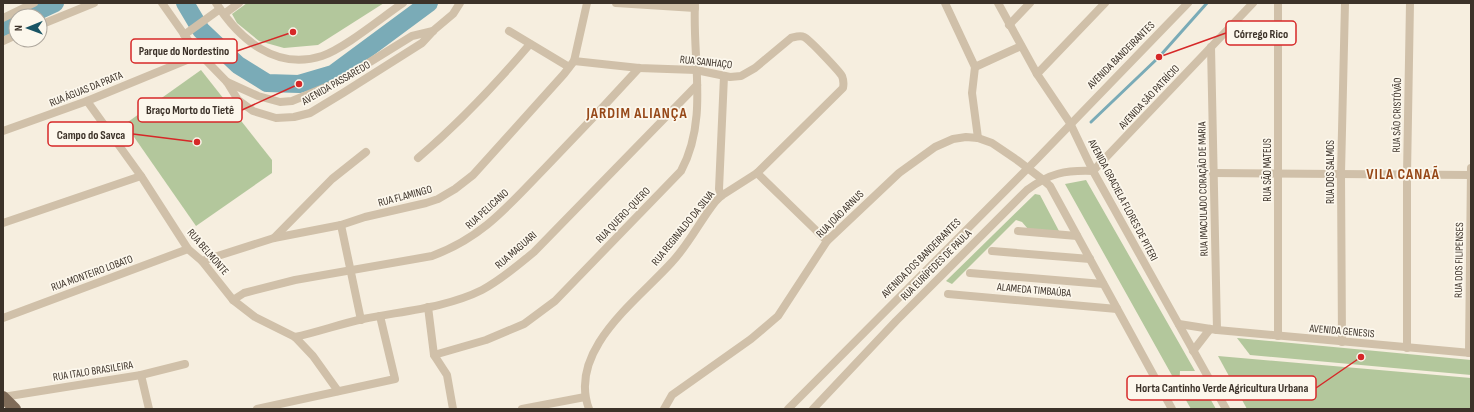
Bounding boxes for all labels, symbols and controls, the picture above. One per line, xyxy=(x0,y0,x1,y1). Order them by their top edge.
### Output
north arrow xyxy=(8,8,48,48)
street label: AVENIDA BANDEIRANTES xyxy=(1084,18,1158,92)
callout: Córrego Rico xyxy=(1226,21,1296,45)
text: N xyxy=(12,25,25,31)
text: Córrego Rico xyxy=(1234,27,1288,42)
callout: Parque do Nordestino xyxy=(131,39,237,63)
text: Parque do Nordestino xyxy=(139,44,229,59)
street label: RUA SANHAÇO xyxy=(679,53,733,71)
street label: AVENIDA PASSAREDO xyxy=(299,58,373,108)
street label: AVENIDA SÃO PATRÍCIO xyxy=(1114,61,1182,133)
street label: RUA ÁGUAS DA PRATA xyxy=(47,68,125,110)
street label: RUA SÃO CRISTÓVÃO xyxy=(1389,77,1404,153)
callout: Braço Morto do Tietê xyxy=(138,98,242,122)
text: Braço Morto do Tietê xyxy=(146,103,234,118)
district label: JARDIM ALIANÇA xyxy=(585,104,688,123)
street label: RUA IMACULADO CORAÇÃO DE MARIA xyxy=(1194,121,1211,257)
callout: Campo do Savca xyxy=(48,122,133,146)
text: Campo do Savca xyxy=(57,128,125,143)
street label: AVENIDA GRACIELA FLORES DE PITERI xyxy=(1085,136,1161,263)
street label: RUA SÃO MATEUS xyxy=(1260,138,1274,202)
street label: RUA DOS SALMOS xyxy=(1324,140,1337,204)
district label: VILA CANAÃ xyxy=(1366,165,1440,184)
street label: RUA FLAMINGO xyxy=(377,183,433,209)
street label: RUA QUERO-QUERO xyxy=(593,184,653,246)
street label: RUA PELICANO xyxy=(463,186,511,232)
street label: RUA JOÃO ARNUS xyxy=(813,187,867,240)
street label: RUA REGINALDO DA SILVA xyxy=(649,188,717,268)
street label: AVENIDA DOS BANDEIRANTES xyxy=(878,215,964,301)
street label: RUA DOS FILIPENSES xyxy=(1452,222,1466,298)
street label: RUA BELMONTE xyxy=(184,226,232,278)
street label: RUA EURÍPEDES DE PAULA xyxy=(898,227,974,303)
street label: RUA MAGUARI xyxy=(493,228,539,272)
street label: RUA MONTEIRO LOBATO xyxy=(49,252,135,294)
street label: ALAMEDA TIMBAÚBA xyxy=(996,280,1072,300)
street label: AVENIDA GENESIS xyxy=(1308,322,1375,340)
street label: RUA ITALO BRASILEIRA xyxy=(52,358,134,384)
callout: Horta Cantinho Verde Agricultura Urbana xyxy=(1127,376,1316,400)
text: Horta Cantinho Verde Agricultura Urbana xyxy=(1136,381,1308,396)

